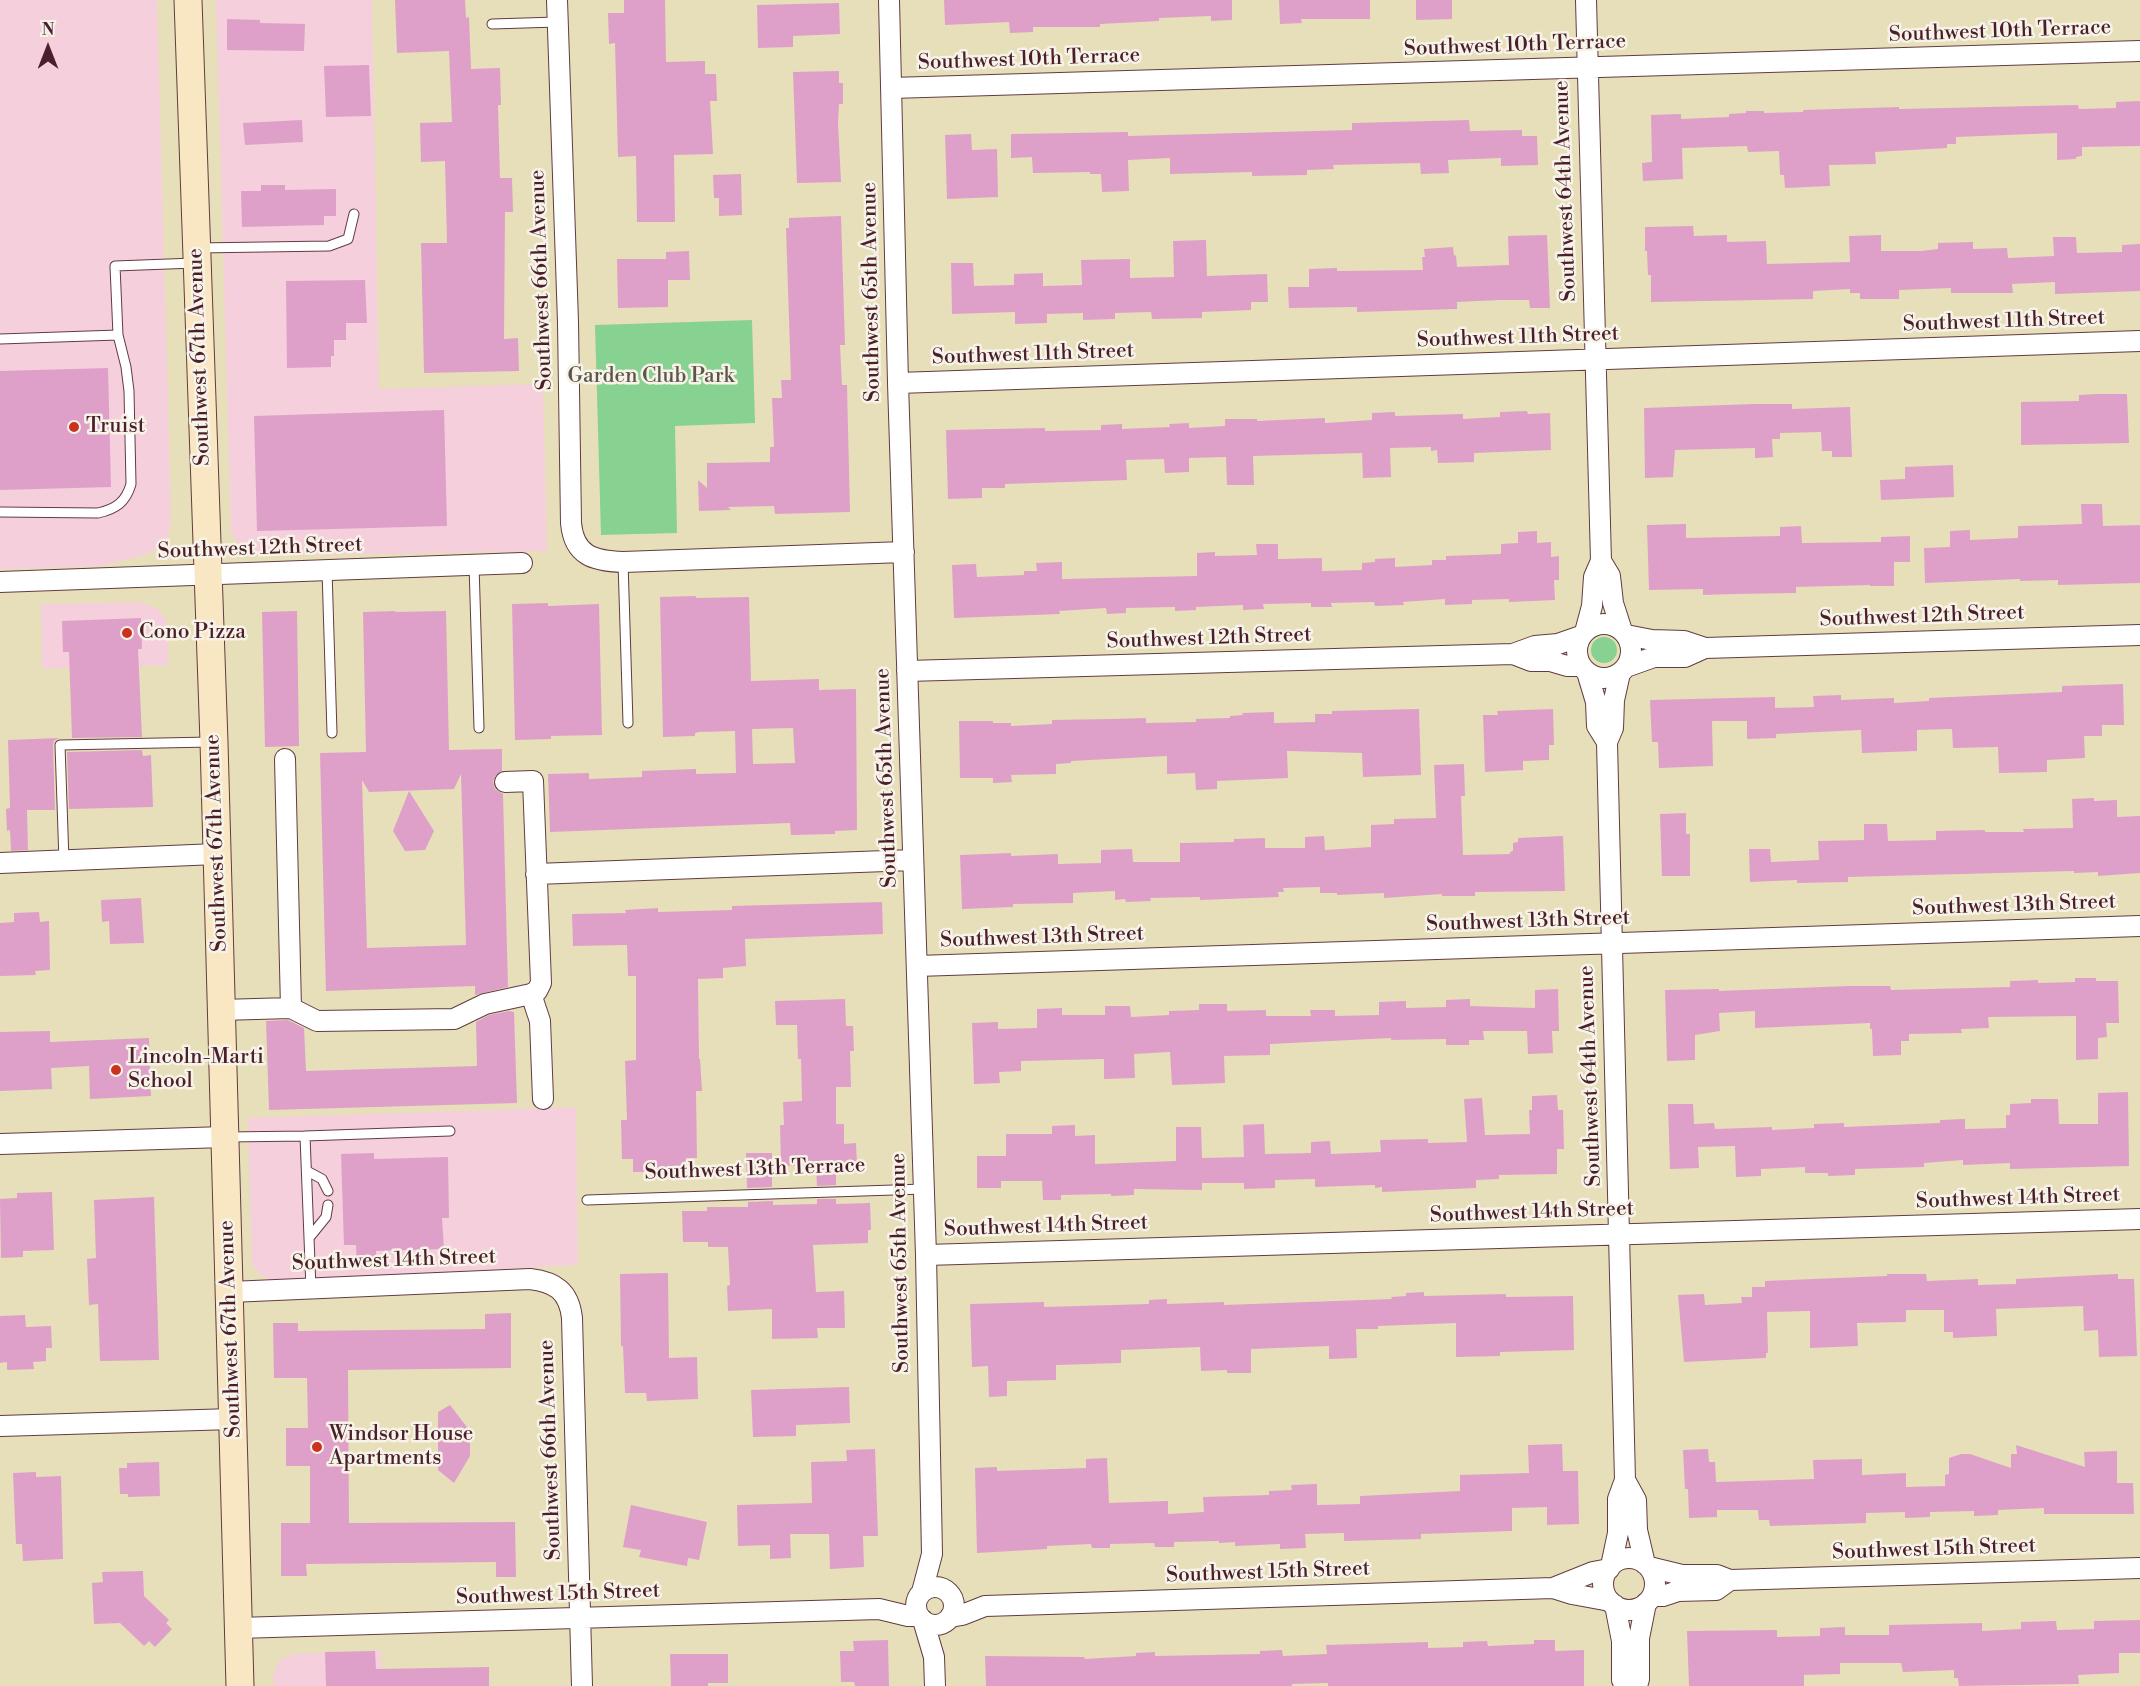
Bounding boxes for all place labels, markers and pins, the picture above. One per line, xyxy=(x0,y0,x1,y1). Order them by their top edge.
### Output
place label: Truist xyxy=(86,414,145,440)
marker: Truist xyxy=(67,420,81,434)
place label: Cono Pizza xyxy=(139,620,246,646)
marker: Cono Pizza xyxy=(120,626,134,640)
place label: Lincoln-Marti School xyxy=(128,1045,264,1095)
marker: Lincoln-Marti School xyxy=(109,1063,123,1077)
place label: Windsor House Apartments xyxy=(329,1422,473,1472)
marker: Windsor House Apartments xyxy=(310,1440,324,1454)

